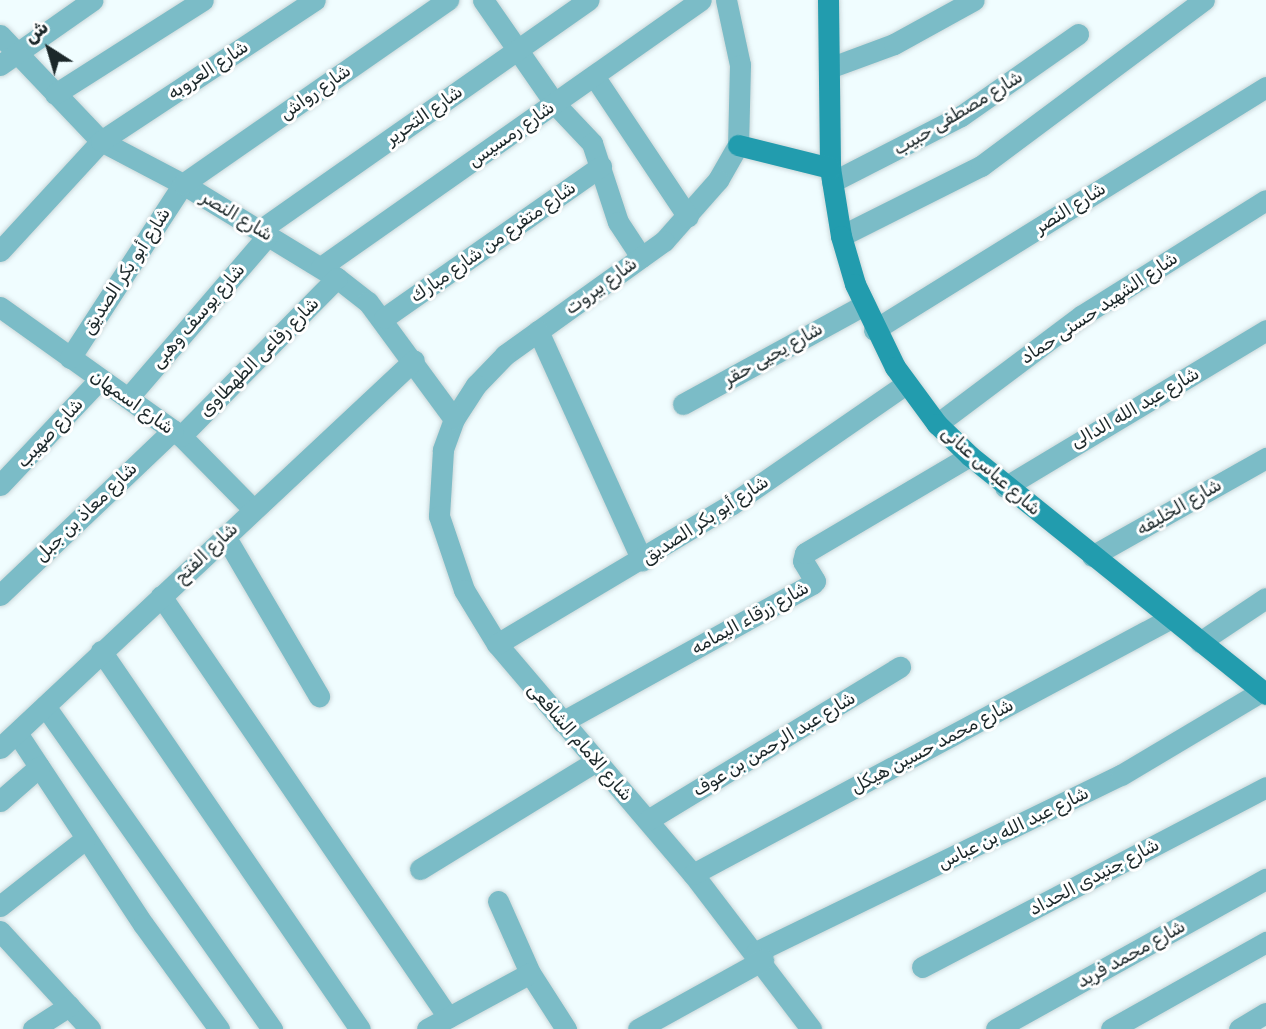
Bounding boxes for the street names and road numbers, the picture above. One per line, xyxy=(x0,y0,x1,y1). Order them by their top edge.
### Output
street label: شارع العروبه xyxy=(164,36,252,104)
street label: شارع رواش xyxy=(275,60,355,124)
street label: شارع مصطفى حبيب xyxy=(889,66,1027,160)
street label: شارع التحرير xyxy=(381,81,467,149)
street label: شارع رمسيس xyxy=(464,96,558,172)
street label: شارع متفرع من شارع مبارك xyxy=(406,177,580,307)
street label: شارع النصر xyxy=(1030,178,1110,238)
street label: شارع النصر xyxy=(197,186,277,246)
street label: شارع أبو بكر الصديق xyxy=(77,204,175,338)
street label: شارع الشهيد حسنى حماد xyxy=(1016,247,1182,369)
street label: شارع بيروت xyxy=(561,253,641,319)
street label: شارع يوسف وهبى xyxy=(147,259,249,373)
street label: شارع رفاعى الطهطاوى xyxy=(195,293,323,421)
street label: شارع يحيى حقر xyxy=(720,318,826,390)
street label: شارع عبد الله الدالى xyxy=(1067,363,1203,453)
street label: شارع اسمهان xyxy=(86,365,178,439)
street label: شارع صهيب xyxy=(12,394,88,472)
street label: شارع عباس عنانى xyxy=(937,422,1045,520)
street label: شارع معاذ بن جبل xyxy=(30,458,142,566)
street label: شارع أبو بكر الصديق xyxy=(638,471,772,569)
street label: شارع الخليفه xyxy=(1133,474,1225,540)
street label: شارع الفتح xyxy=(170,518,242,588)
street label: شارع زرقاء اليمامه xyxy=(687,577,813,659)
street label: شارع الامام الشافعى xyxy=(523,679,637,805)
street label: شارع عبد الرحمن بن عوف xyxy=(689,687,859,801)
street label: شارع محمد حسين هيكل xyxy=(847,694,1017,798)
street label: شارع عبد الله بن عباس xyxy=(934,782,1092,874)
street label: شارع جنيدى الحداد xyxy=(1025,834,1163,920)
street label: شارع محمد فريد xyxy=(1073,915,1189,993)

